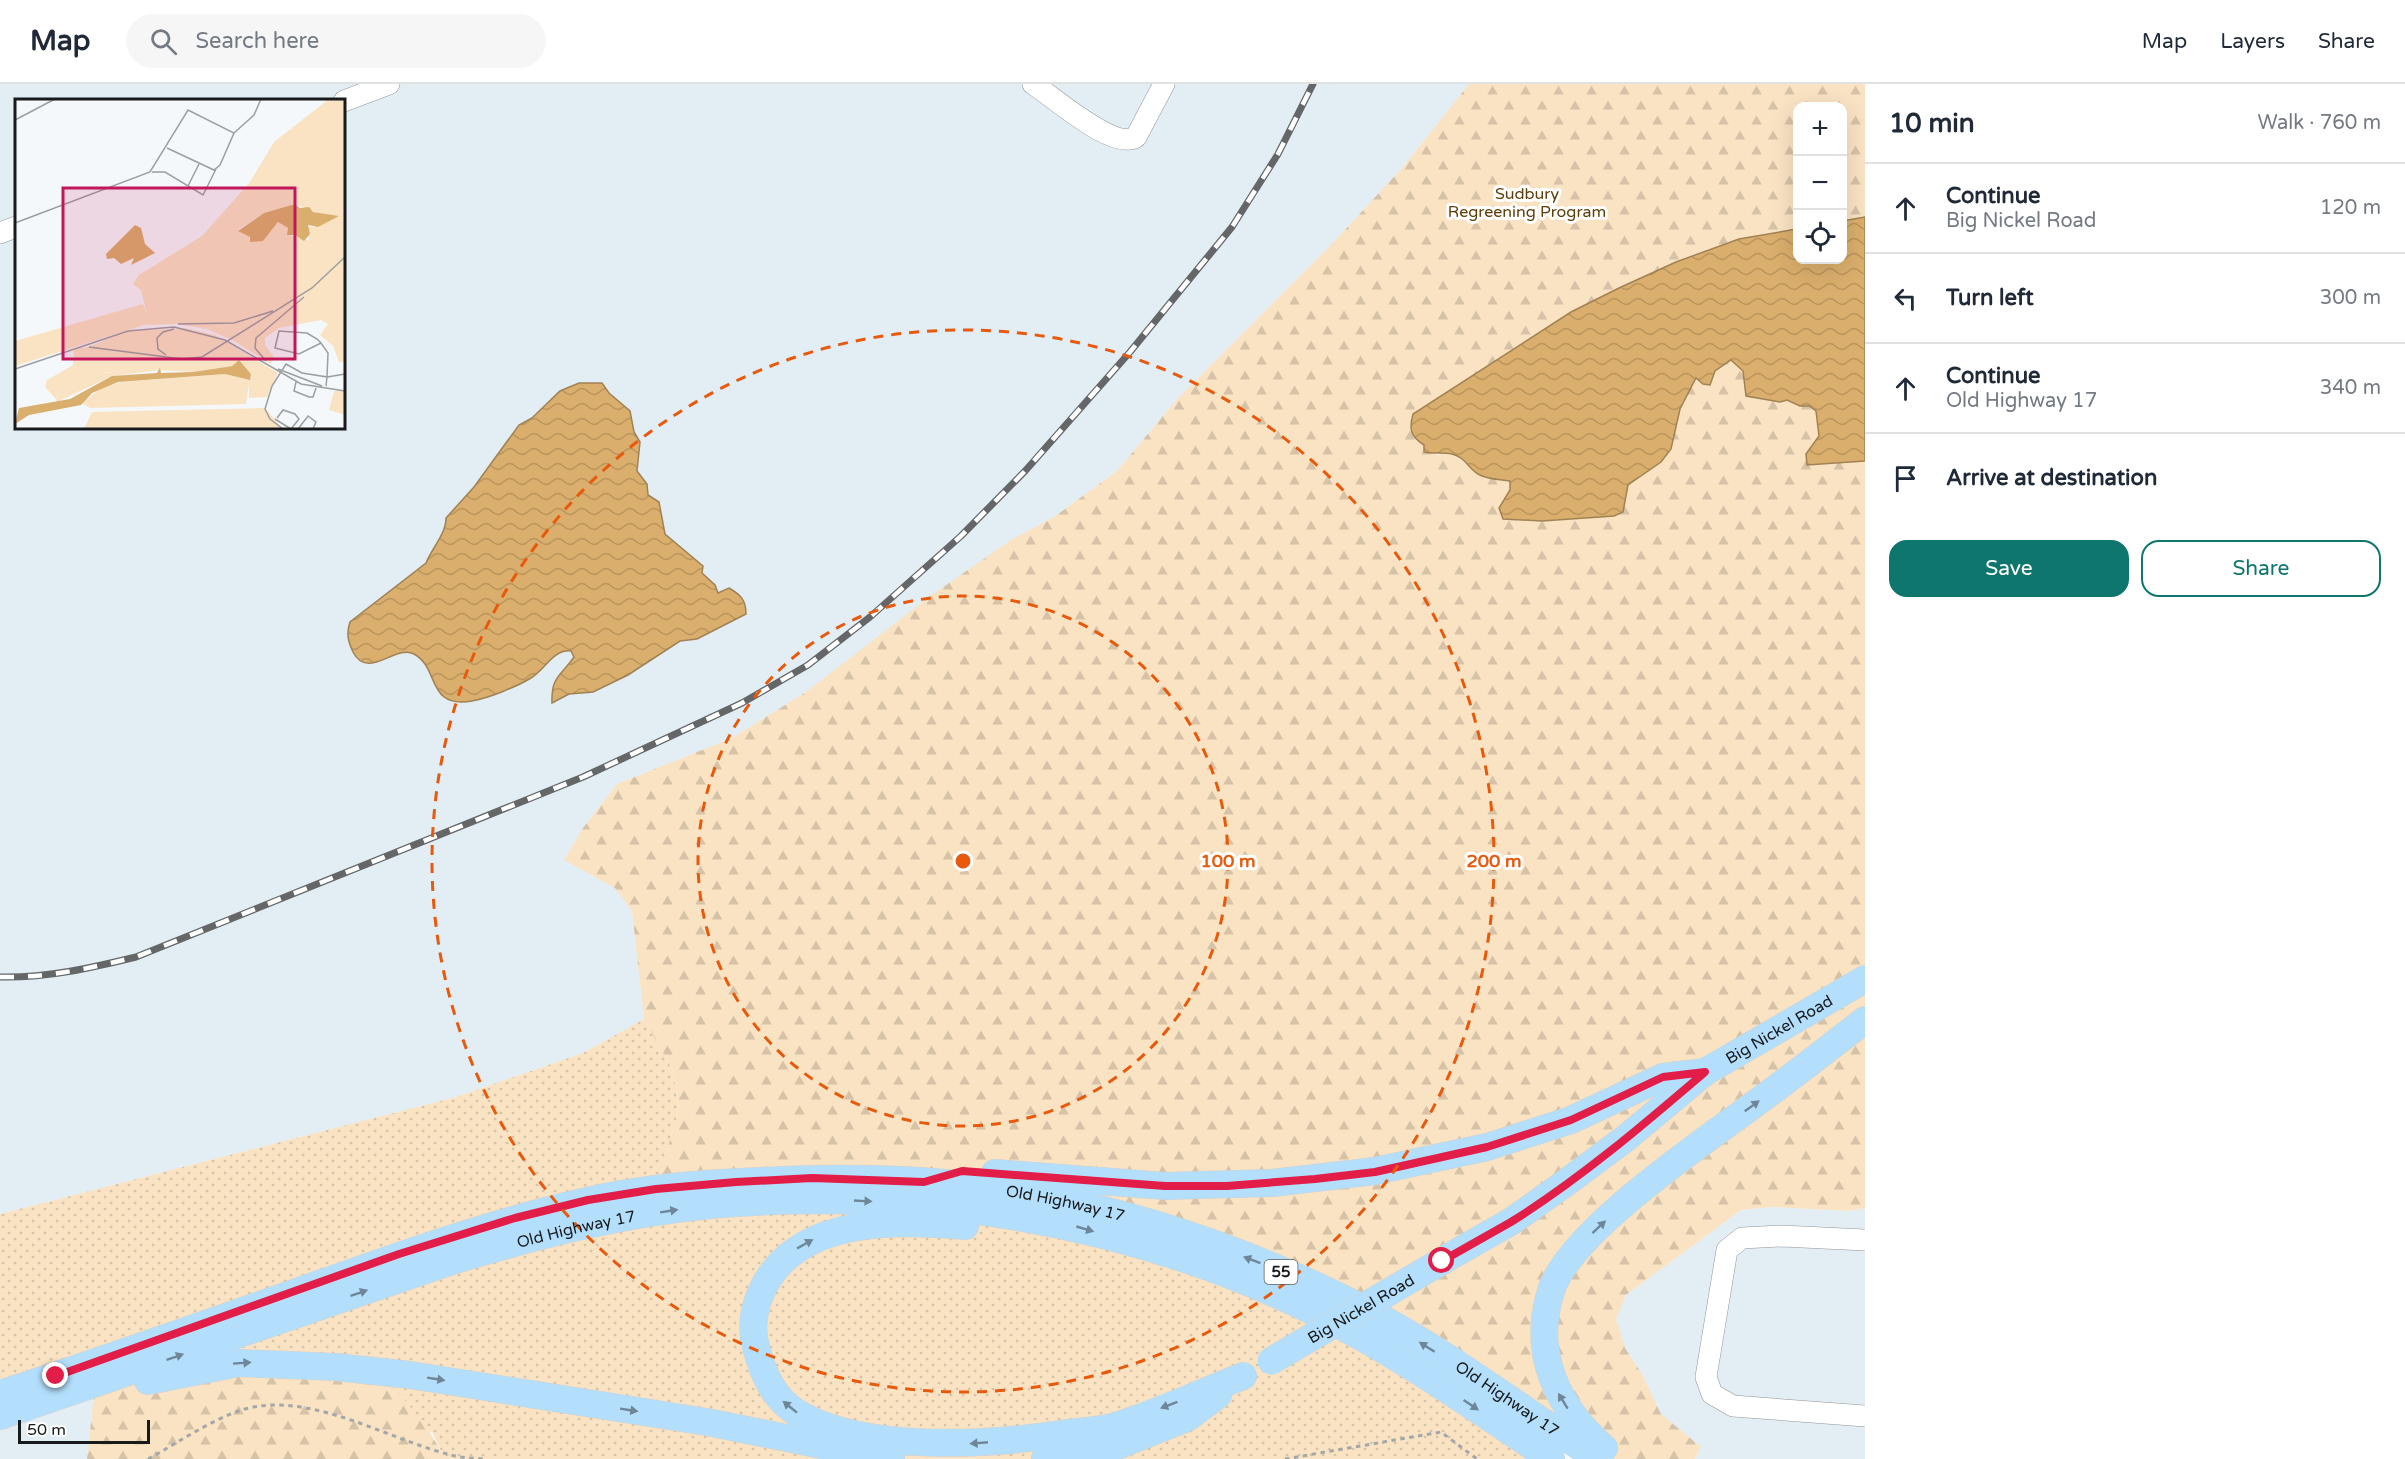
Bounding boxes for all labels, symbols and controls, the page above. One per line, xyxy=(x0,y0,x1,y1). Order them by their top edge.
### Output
search box xyxy=(126,14,546,68)
text: Map xyxy=(30,24,90,58)
icon: search xyxy=(147,25,180,58)
text: Search here xyxy=(195,28,319,54)
text: Map xyxy=(2142,29,2187,54)
text: Layers xyxy=(2220,29,2285,54)
text: Share xyxy=(2318,29,2375,54)
inset map xyxy=(15,99,345,429)
map controls xyxy=(1793,102,1847,264)
button: + xyxy=(1793,102,1847,156)
text: 10 min xyxy=(1889,108,1975,139)
text: Walk · 760 m xyxy=(2258,111,2381,135)
button: − xyxy=(1793,156,1847,210)
text: Continue xyxy=(1946,183,2041,209)
park label: Sudbury Regreening Program xyxy=(1448,184,1606,222)
icon: ahead xyxy=(1889,192,1922,225)
text: 120 m xyxy=(2320,196,2381,220)
text: Big Nickel Road xyxy=(1946,209,2096,233)
button: locate xyxy=(1793,210,1847,264)
icon: left xyxy=(1889,282,1922,315)
text: Turn left xyxy=(1946,285,2034,311)
text: 300 m xyxy=(2320,286,2381,310)
text: Continue xyxy=(1946,363,2041,389)
icon: ahead xyxy=(1889,372,1922,405)
text: 340 m xyxy=(2320,376,2381,400)
text: Old Highway 17 xyxy=(1946,389,2097,413)
icon: arrive xyxy=(1889,462,1922,495)
text: Arrive at destination xyxy=(1946,465,2157,491)
button: Save xyxy=(1889,540,2129,597)
button: Share xyxy=(2141,540,2381,597)
text: 100 m xyxy=(1200,850,1256,872)
text: 200 m xyxy=(1466,850,1522,872)
centre of rings xyxy=(953,851,973,871)
street label: Big Nickel Road xyxy=(1722,991,1836,1069)
one-way arrow xyxy=(1743,1100,1759,1112)
street label: Old Highway 17 xyxy=(1005,1181,1127,1226)
one-way arrow xyxy=(854,1197,873,1206)
street label: Old Highway 17 xyxy=(515,1206,637,1253)
one-way arrow xyxy=(659,1206,678,1215)
one-way arrow xyxy=(1591,1220,1606,1234)
one-way arrow xyxy=(1076,1225,1095,1235)
one-way arrow xyxy=(797,1239,814,1249)
route start xyxy=(1428,1247,1454,1273)
one-way arrow xyxy=(1243,1255,1261,1265)
road number: 55 xyxy=(1264,1260,1298,1284)
street label: Big Nickel Road xyxy=(1304,1270,1418,1348)
one-way arrow xyxy=(350,1288,368,1298)
one-way arrow xyxy=(1419,1341,1435,1352)
one-way arrow xyxy=(166,1351,184,1361)
street label: Old Highway 17 xyxy=(1451,1357,1563,1441)
one-way arrow xyxy=(233,1359,252,1368)
route end xyxy=(42,1362,68,1388)
one-way arrow xyxy=(427,1375,446,1384)
one-way arrow xyxy=(1558,1392,1568,1409)
one-way arrow xyxy=(1463,1399,1479,1410)
one-way arrow xyxy=(1160,1400,1178,1410)
one-way arrow xyxy=(783,1402,798,1414)
one-way arrow xyxy=(619,1406,638,1415)
scale bar xyxy=(18,1417,150,1444)
text: 50 m xyxy=(27,1420,66,1440)
one-way arrow xyxy=(970,1438,989,1448)

